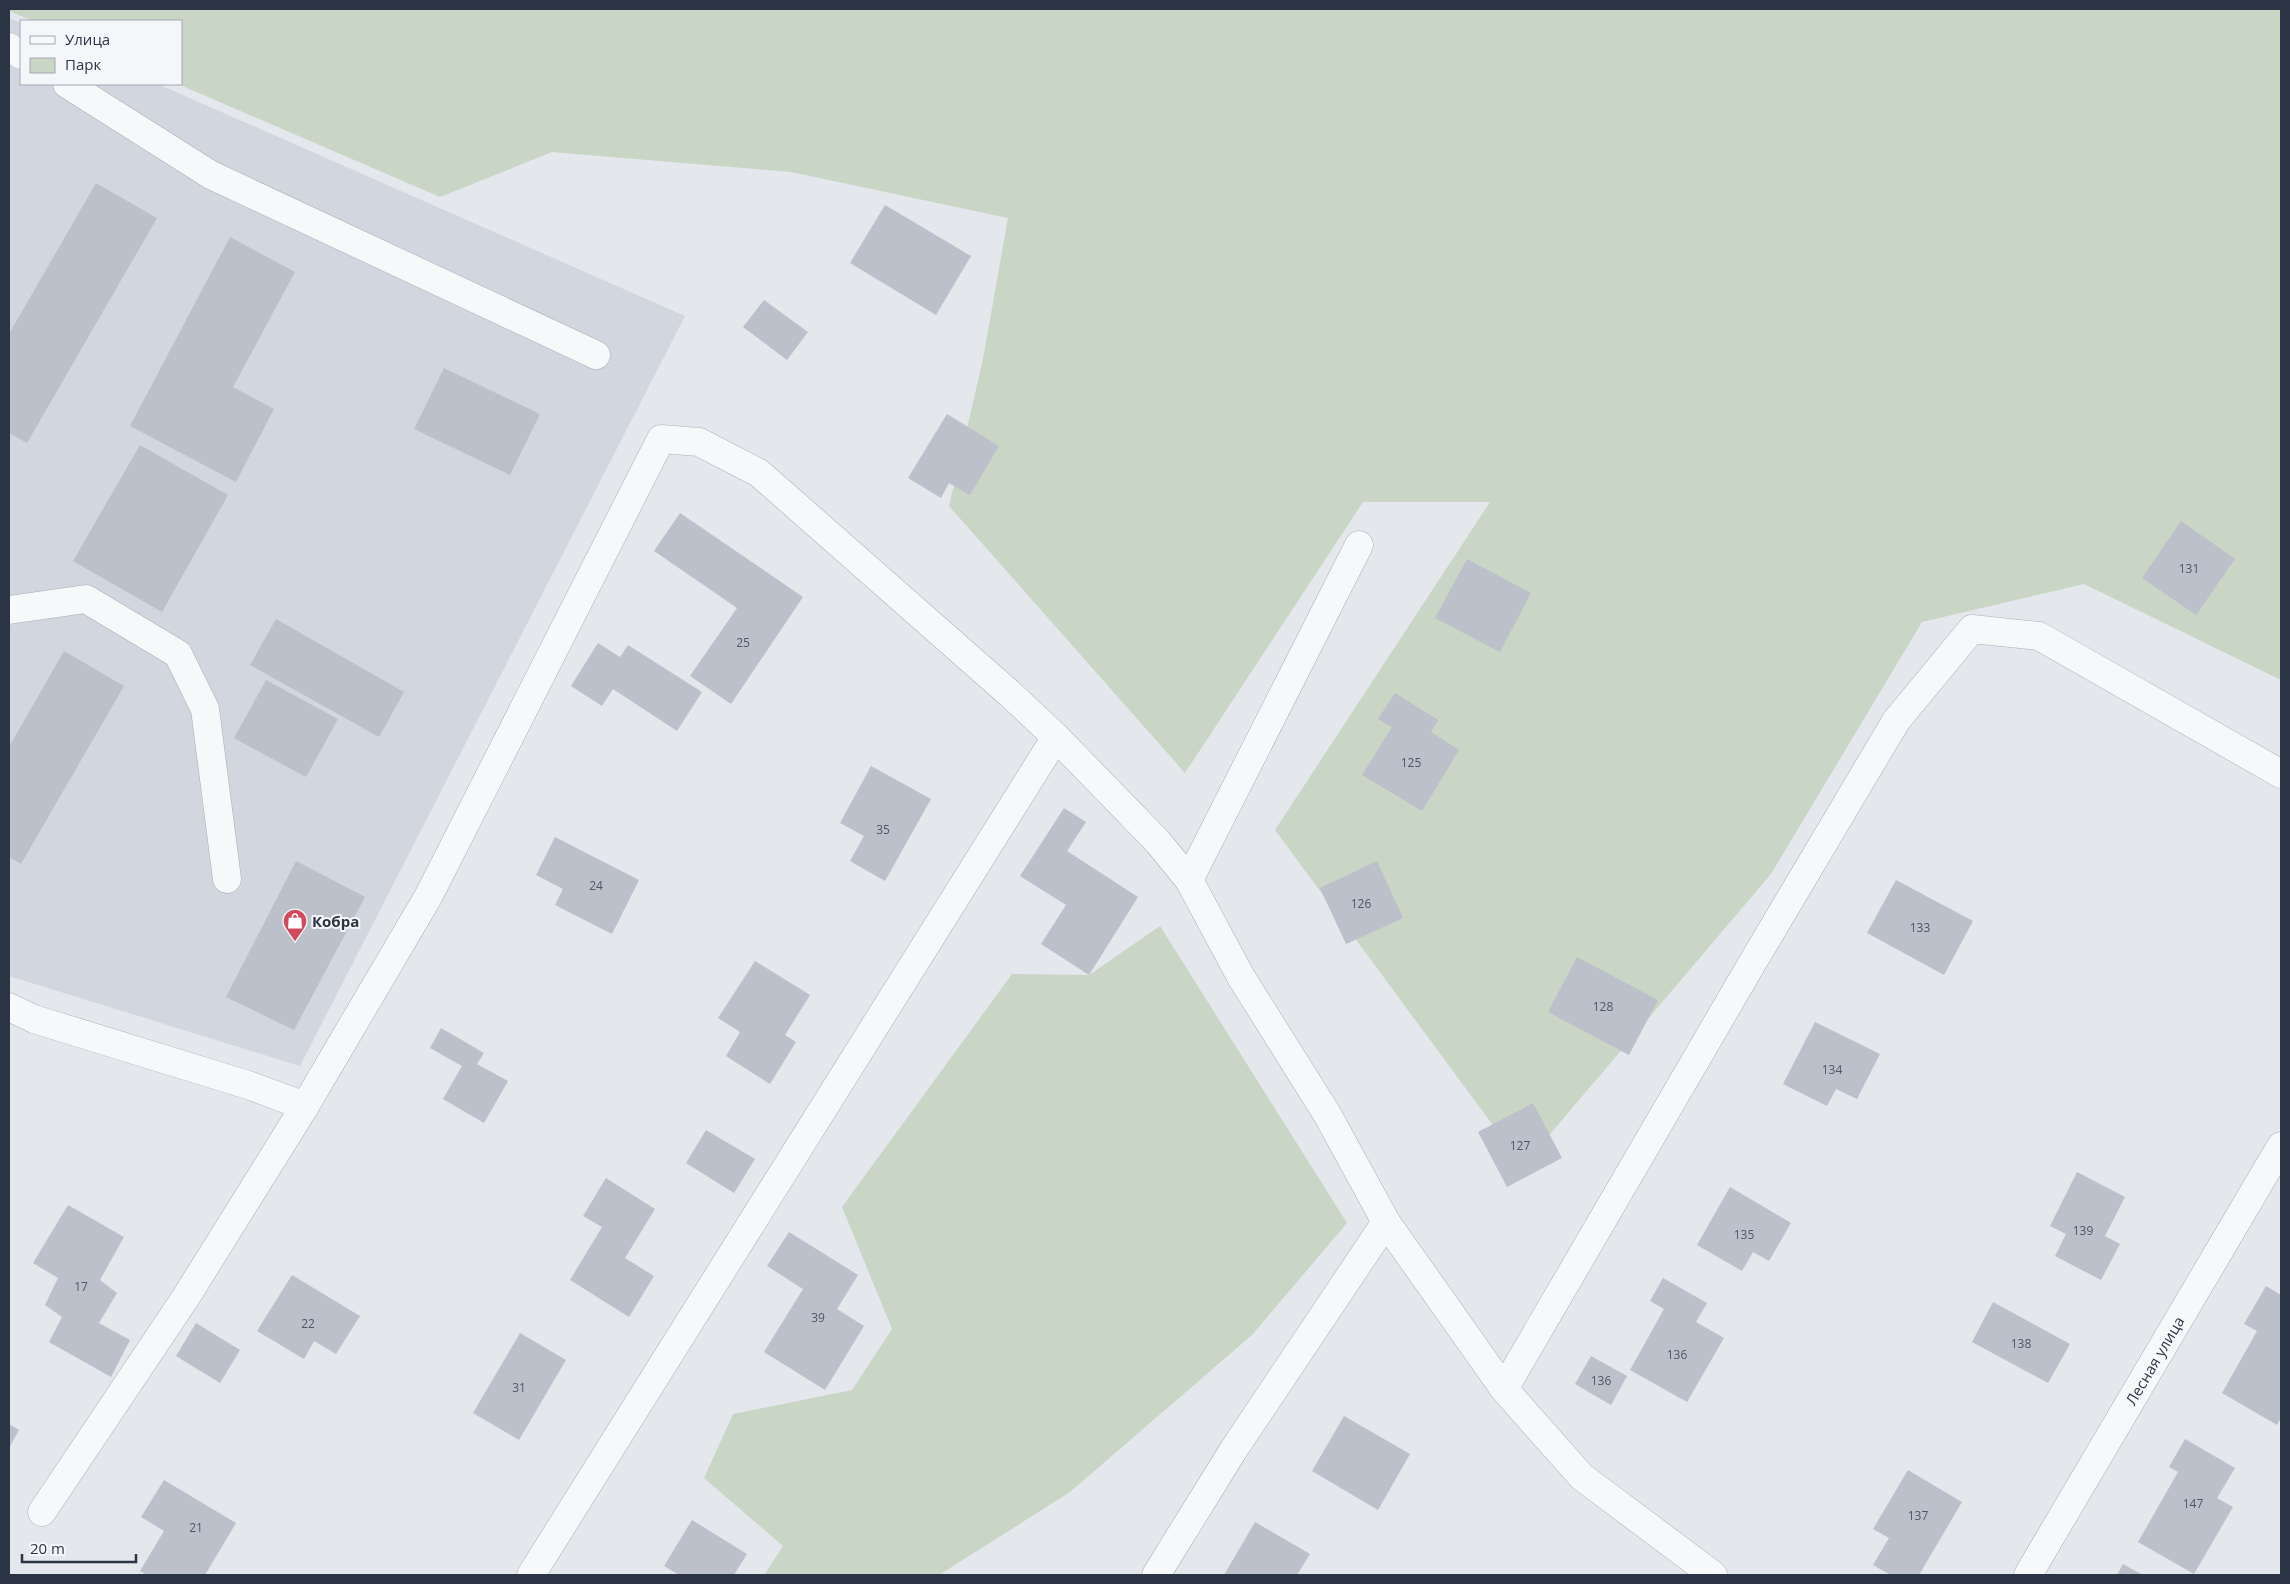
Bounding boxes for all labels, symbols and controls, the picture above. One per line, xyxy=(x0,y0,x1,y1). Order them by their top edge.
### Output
legend xyxy=(20,20,182,85)
text: Улица xyxy=(65,29,110,49)
text: Парк xyxy=(65,54,101,74)
house number: 131 xyxy=(2179,560,2199,577)
house number: 25 xyxy=(736,634,750,651)
house number: 125 xyxy=(1401,754,1421,771)
house number: 35 xyxy=(876,821,890,838)
house number: 24 xyxy=(589,877,603,894)
house number: 126 xyxy=(1351,895,1371,912)
shop icon: Кобра xyxy=(282,908,308,942)
place label: Кобра xyxy=(312,911,359,931)
house number: 133 xyxy=(1910,919,1930,936)
house number: 128 xyxy=(1593,998,1613,1015)
house number: 134 xyxy=(1822,1061,1842,1078)
house number: 127 xyxy=(1510,1137,1530,1154)
house number: 139 xyxy=(2073,1222,2093,1239)
house number: 135 xyxy=(1734,1226,1754,1243)
house number: 17 xyxy=(74,1278,88,1295)
house number: 39 xyxy=(811,1309,825,1326)
street label: Лесная улица xyxy=(2121,1313,2188,1409)
house number: 22 xyxy=(301,1315,315,1332)
house number: 138 xyxy=(2011,1335,2031,1352)
house number: 136 xyxy=(1667,1346,1687,1363)
house number: 136 xyxy=(1591,1372,1611,1389)
house number: 31 xyxy=(512,1379,526,1396)
house number: 147 xyxy=(2183,1495,2203,1512)
house number: 137 xyxy=(1908,1507,1928,1524)
house number: 21 xyxy=(189,1519,203,1536)
scale bar xyxy=(22,1532,136,1564)
text: 20 m xyxy=(30,1538,65,1558)

